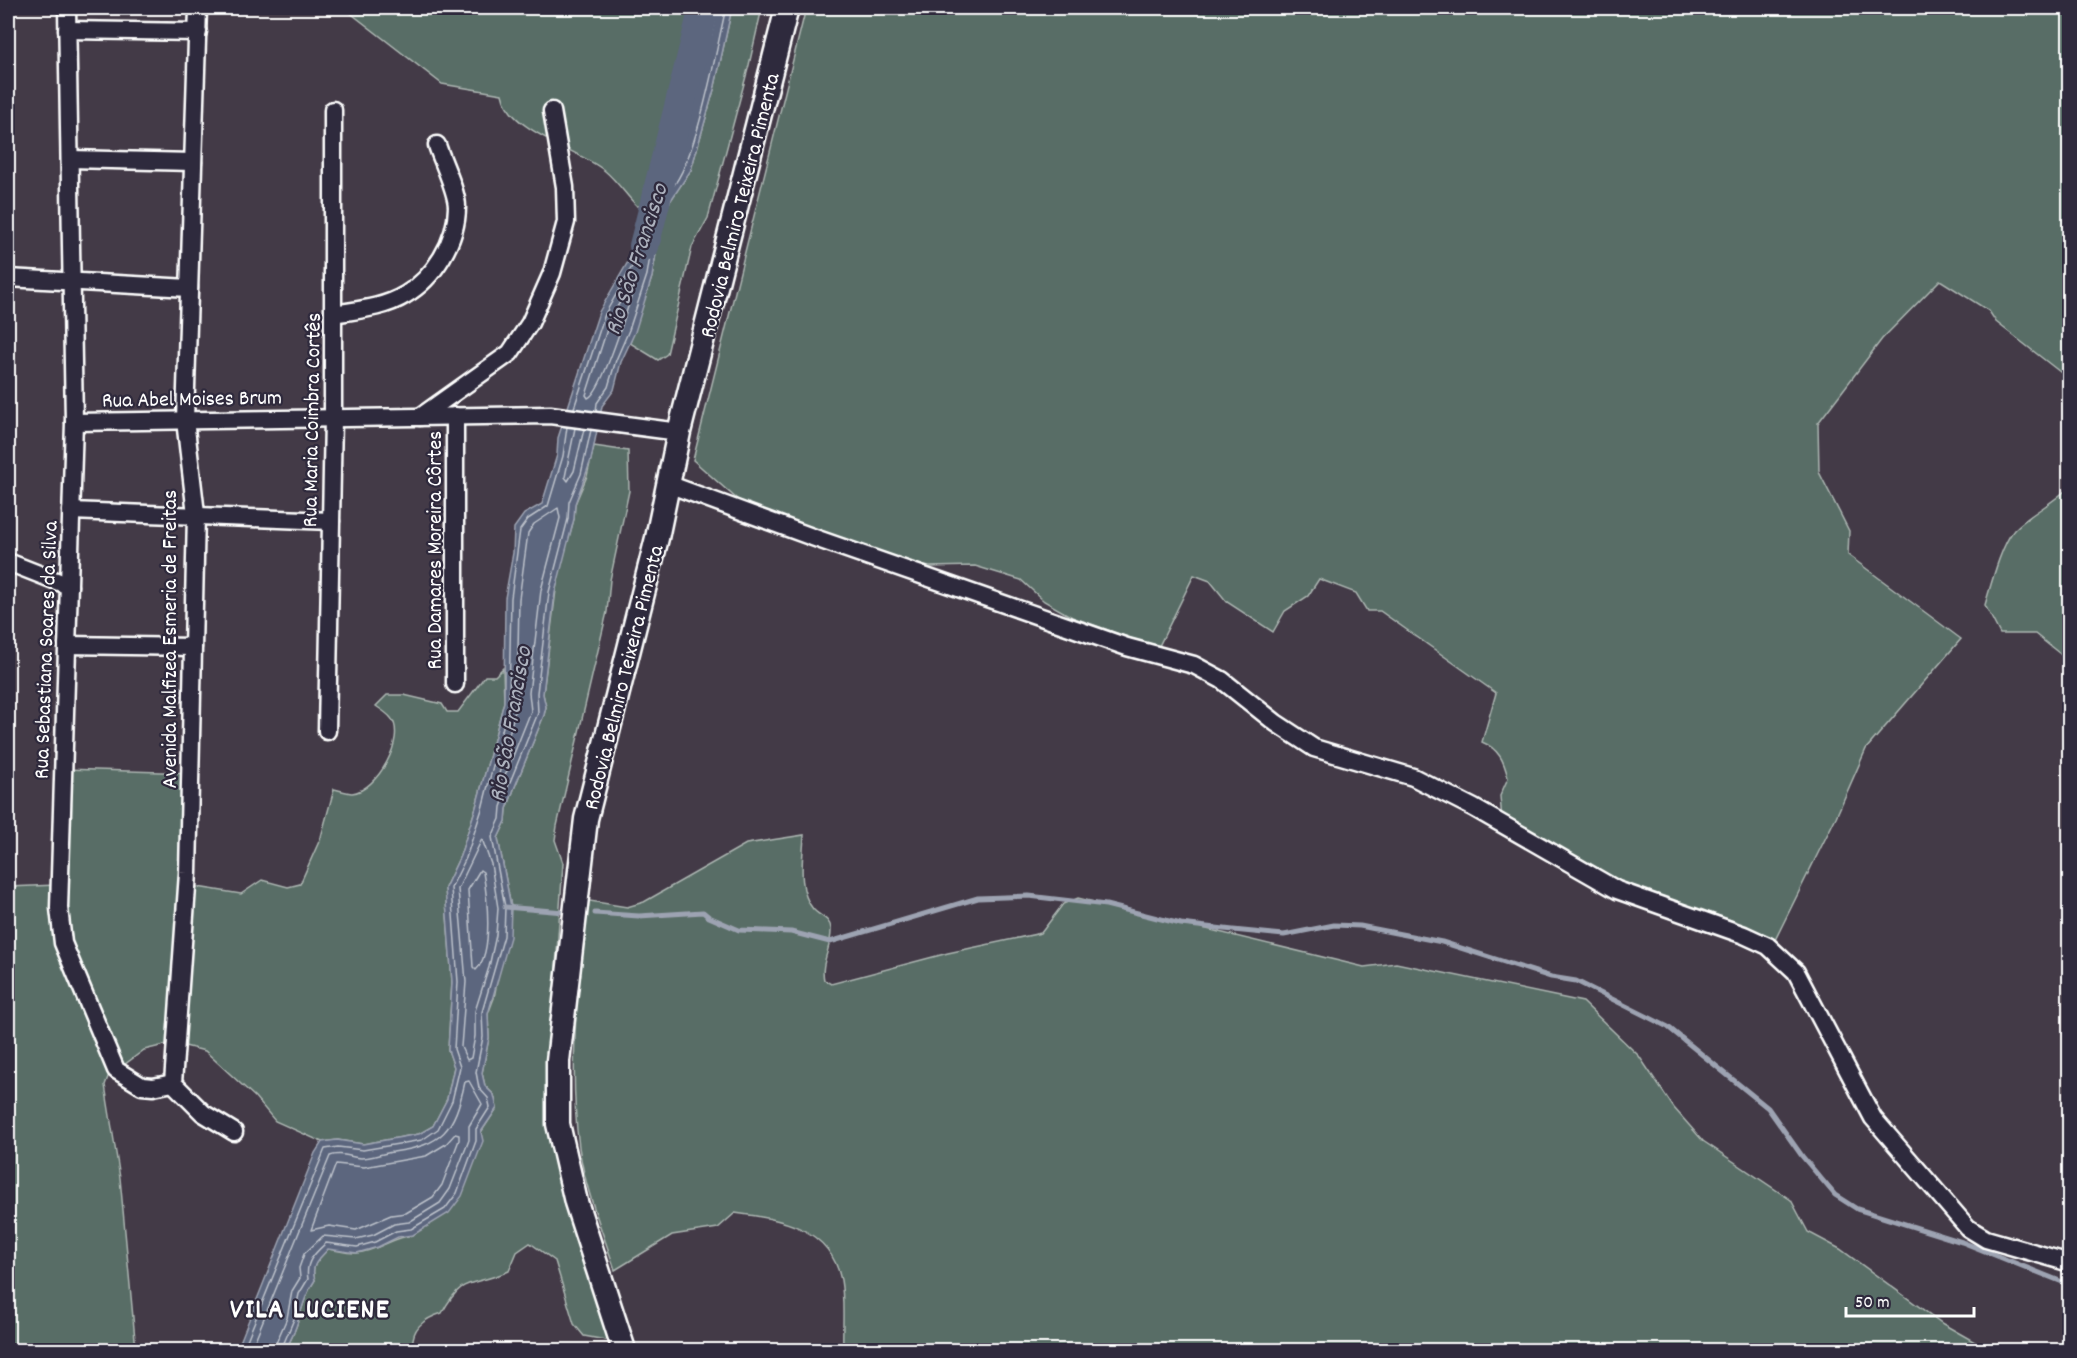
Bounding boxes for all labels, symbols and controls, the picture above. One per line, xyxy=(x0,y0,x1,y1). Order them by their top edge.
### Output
street label: Rodovia Belmiro Teixeira Pimenta xyxy=(693,70,789,342)
water label: Rio São Francisco xyxy=(597,179,679,340)
street label: Rua Maria Coimbra Cortês xyxy=(296,312,331,528)
street label: Rua Abel Moises Brum xyxy=(102,383,282,418)
street label: Rua Damares Moreira Côrtes xyxy=(421,431,452,669)
street label: Avenida Malfizea Esmeria de Freitas xyxy=(156,490,187,788)
street label: Rua Sebastiana Soares da Silva xyxy=(28,520,68,780)
street label: Rodovia Belmiro Teixeira Pimenta xyxy=(577,542,673,814)
water label: Rio São Francisco xyxy=(482,643,543,805)
scale bar xyxy=(1846,1280,1974,1318)
text: 50 m xyxy=(1855,1291,1890,1316)
district label: VILA LUCIENE xyxy=(230,1292,390,1332)

